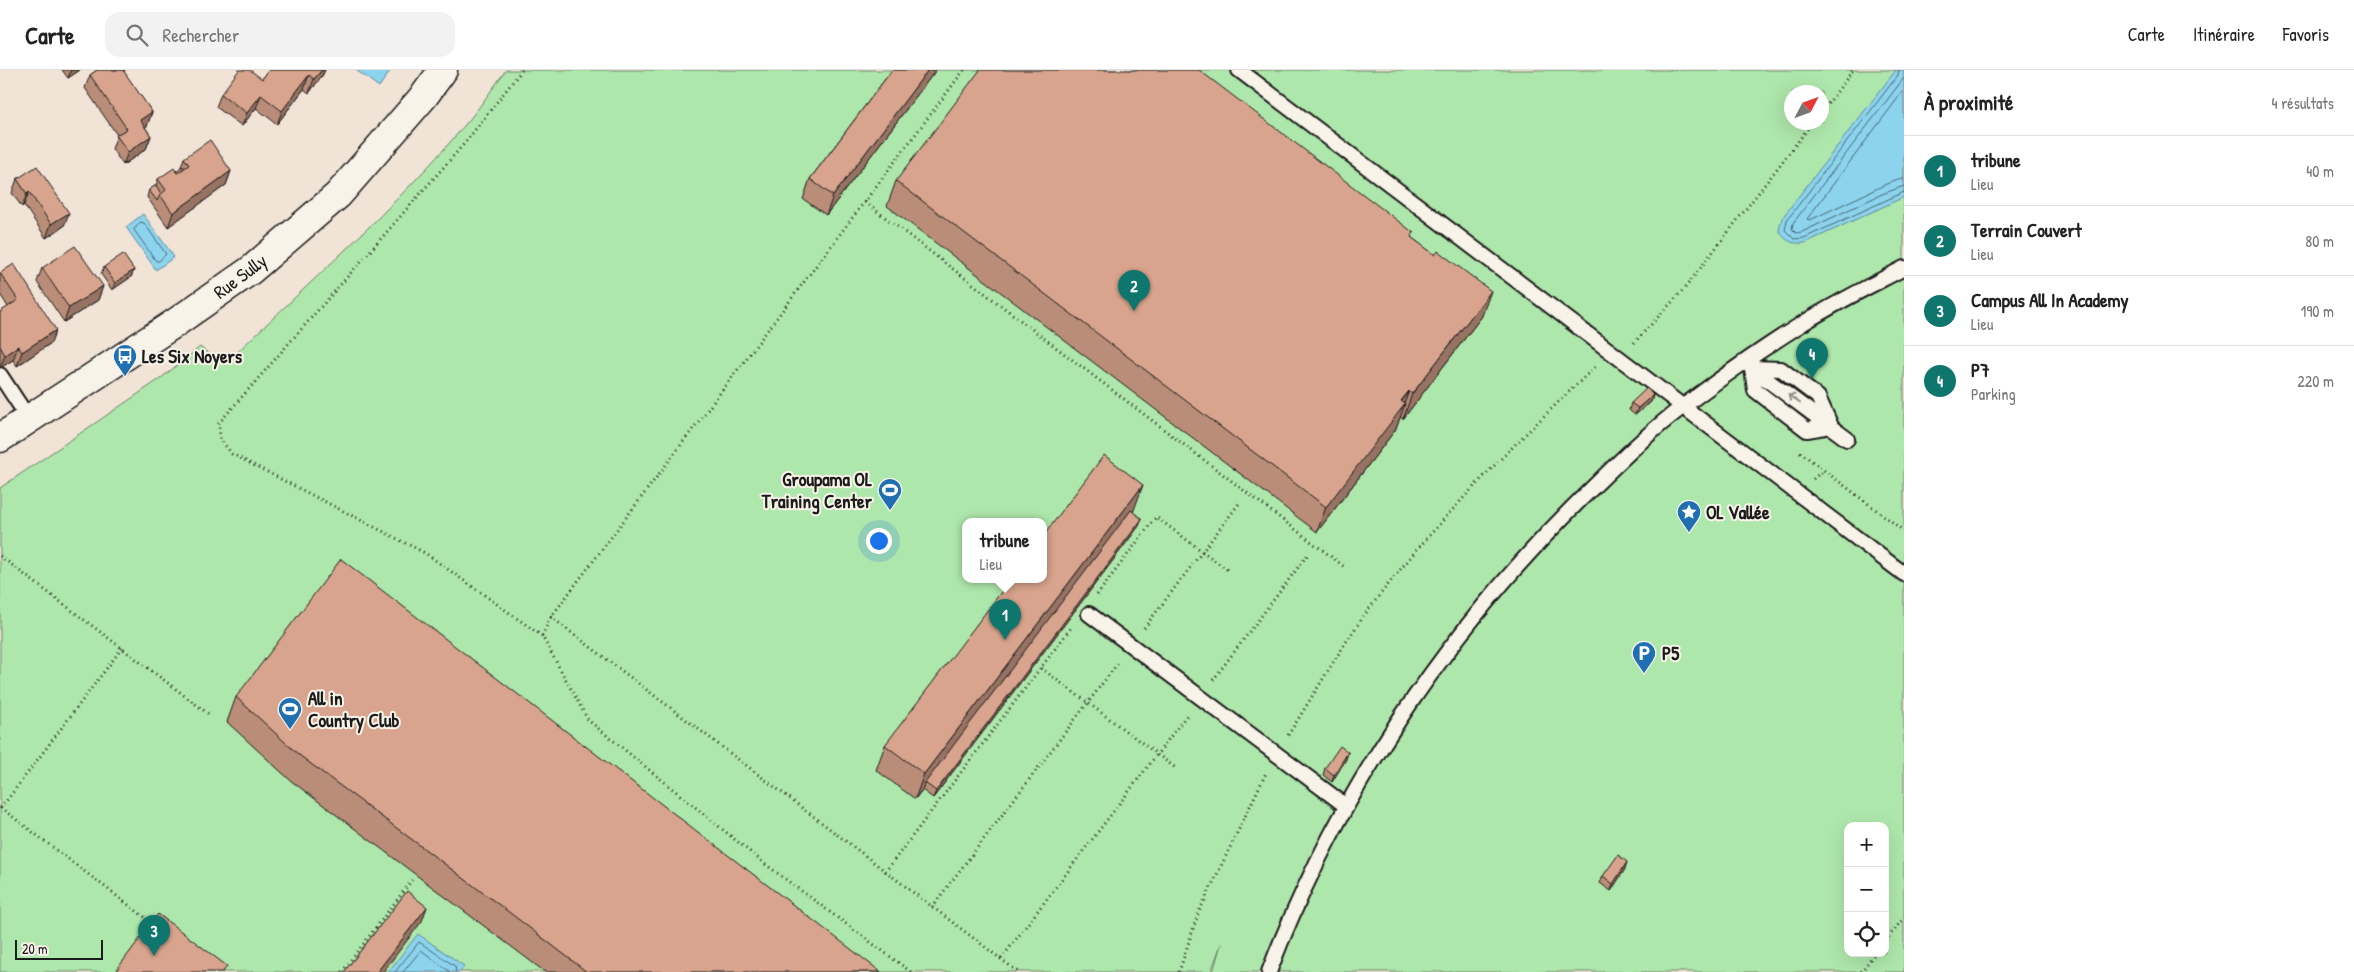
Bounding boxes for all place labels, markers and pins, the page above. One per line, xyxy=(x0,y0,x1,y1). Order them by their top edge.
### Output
pin: 2 xyxy=(1118,270,1150,311)
pin: 4 xyxy=(1796,338,1828,379)
bus stop icon: Les Six Noyers xyxy=(112,343,138,377)
place label: Les Six Noyers xyxy=(142,343,243,370)
place label: Groupama OL Training Center xyxy=(761,466,873,515)
sports icon: Groupama OL Training Center xyxy=(877,477,903,511)
place icon: OL Vallée xyxy=(1676,499,1702,533)
place label: OL Vallée xyxy=(1706,499,1770,525)
pin: 1 xyxy=(989,599,1021,640)
parking icon: P5 xyxy=(1631,640,1657,674)
place label: P5 xyxy=(1662,640,1680,666)
place label: All in Country Club xyxy=(308,685,400,734)
sports icon: All in Country Club xyxy=(277,696,303,730)
pin: 3 xyxy=(138,915,170,956)

